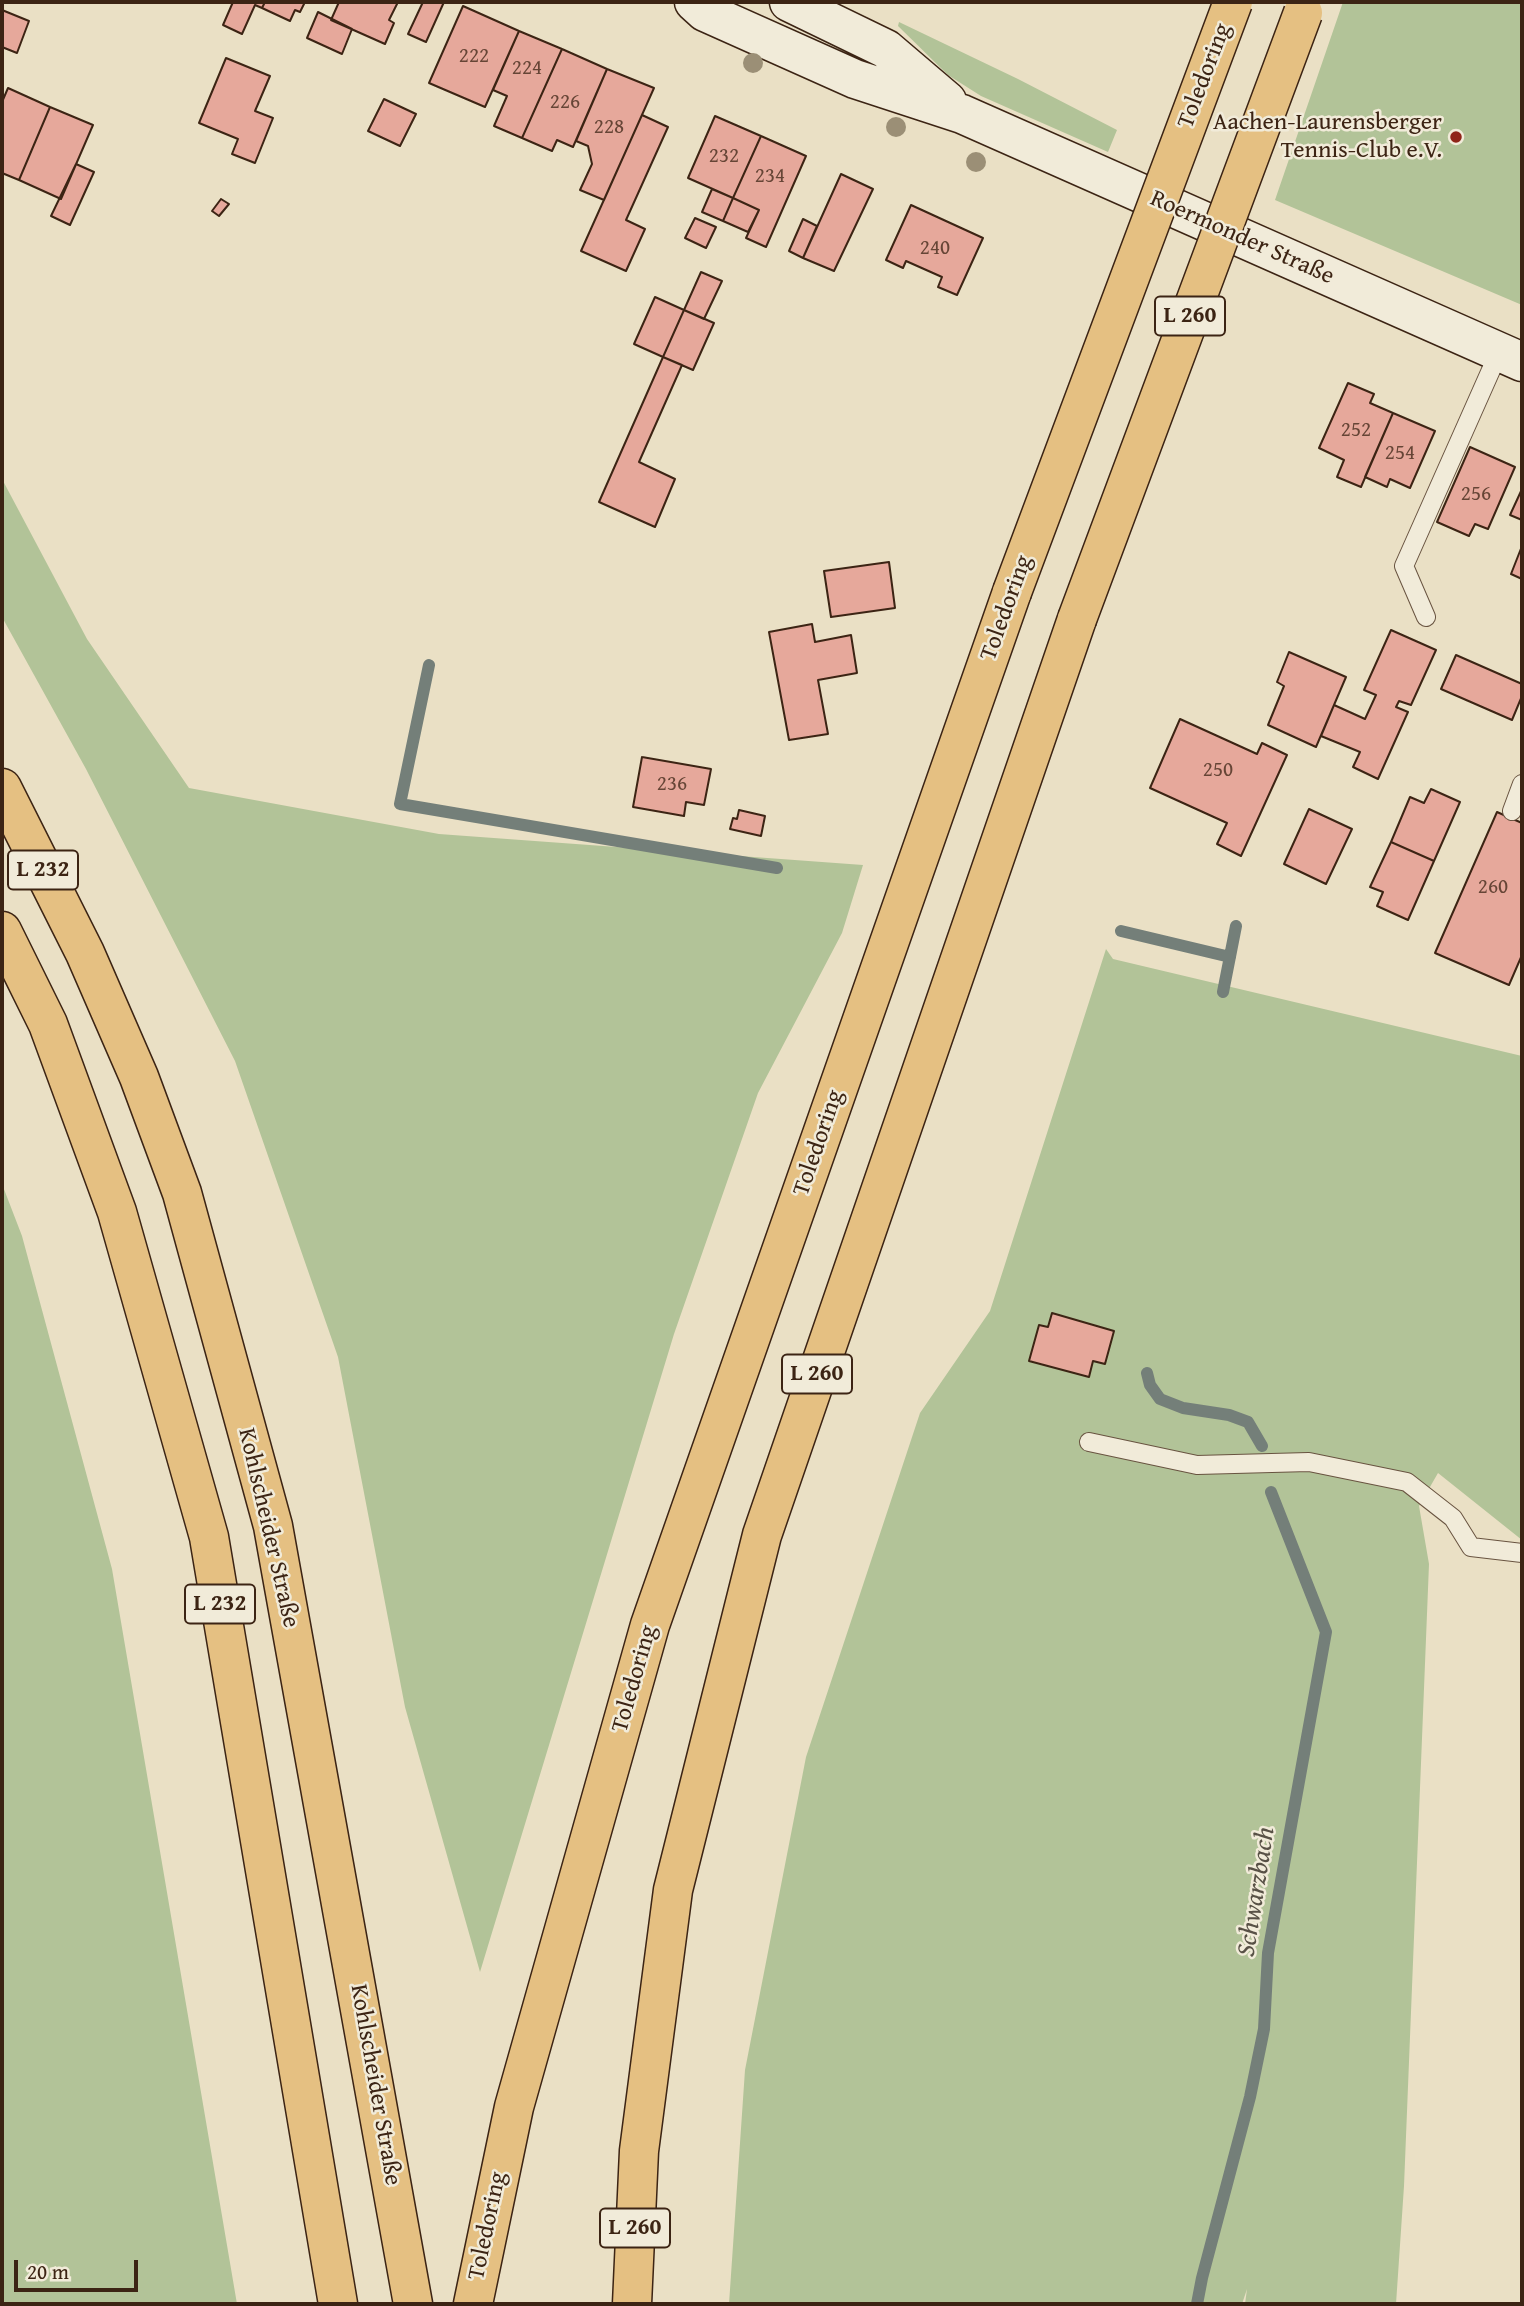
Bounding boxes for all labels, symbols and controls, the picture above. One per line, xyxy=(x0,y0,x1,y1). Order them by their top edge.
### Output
street label: Toledoring xyxy=(1172,20,1238,132)
house number: 222 xyxy=(459,44,489,70)
house number: 224 xyxy=(512,56,542,82)
house number: 226 xyxy=(550,90,580,116)
place label: Aachen-Laurensberger Tennis-Club e.V. xyxy=(1213,109,1442,165)
house number: 228 xyxy=(594,115,624,141)
marker: Aachen-Laurensberger Tennis-Club e.V. xyxy=(1448,129,1464,145)
house number: 232 xyxy=(709,144,739,170)
house number: 234 xyxy=(755,164,785,190)
street label: Roermonder Straße xyxy=(1146,185,1338,291)
house number: 240 xyxy=(920,236,950,262)
road number: L 260 xyxy=(1155,296,1225,336)
house number: 252 xyxy=(1341,418,1371,444)
house number: 254 xyxy=(1385,441,1415,467)
house number: 256 xyxy=(1461,482,1491,508)
street label: Toledoring xyxy=(975,551,1039,665)
house number: 250 xyxy=(1203,758,1233,784)
house number: 236 xyxy=(657,772,687,798)
road number: L 232 xyxy=(8,850,78,890)
house number: 260 xyxy=(1478,875,1508,901)
street label: Toledoring xyxy=(788,1086,850,1200)
road number: L 260 xyxy=(782,1354,852,1394)
street label: Kohlscheider Straße xyxy=(231,1426,305,1630)
road number: L 232 xyxy=(185,1584,255,1624)
street label: Toledoring xyxy=(606,1622,664,1736)
water label: Schwarzbach xyxy=(1231,1825,1283,1959)
street label: Kohlscheider Straße xyxy=(343,1982,407,2188)
street label: Toledoring xyxy=(462,2169,514,2283)
road number: L 260 xyxy=(600,2208,670,2248)
scale bar xyxy=(18,2246,142,2290)
text: 20 m xyxy=(27,2256,69,2287)

